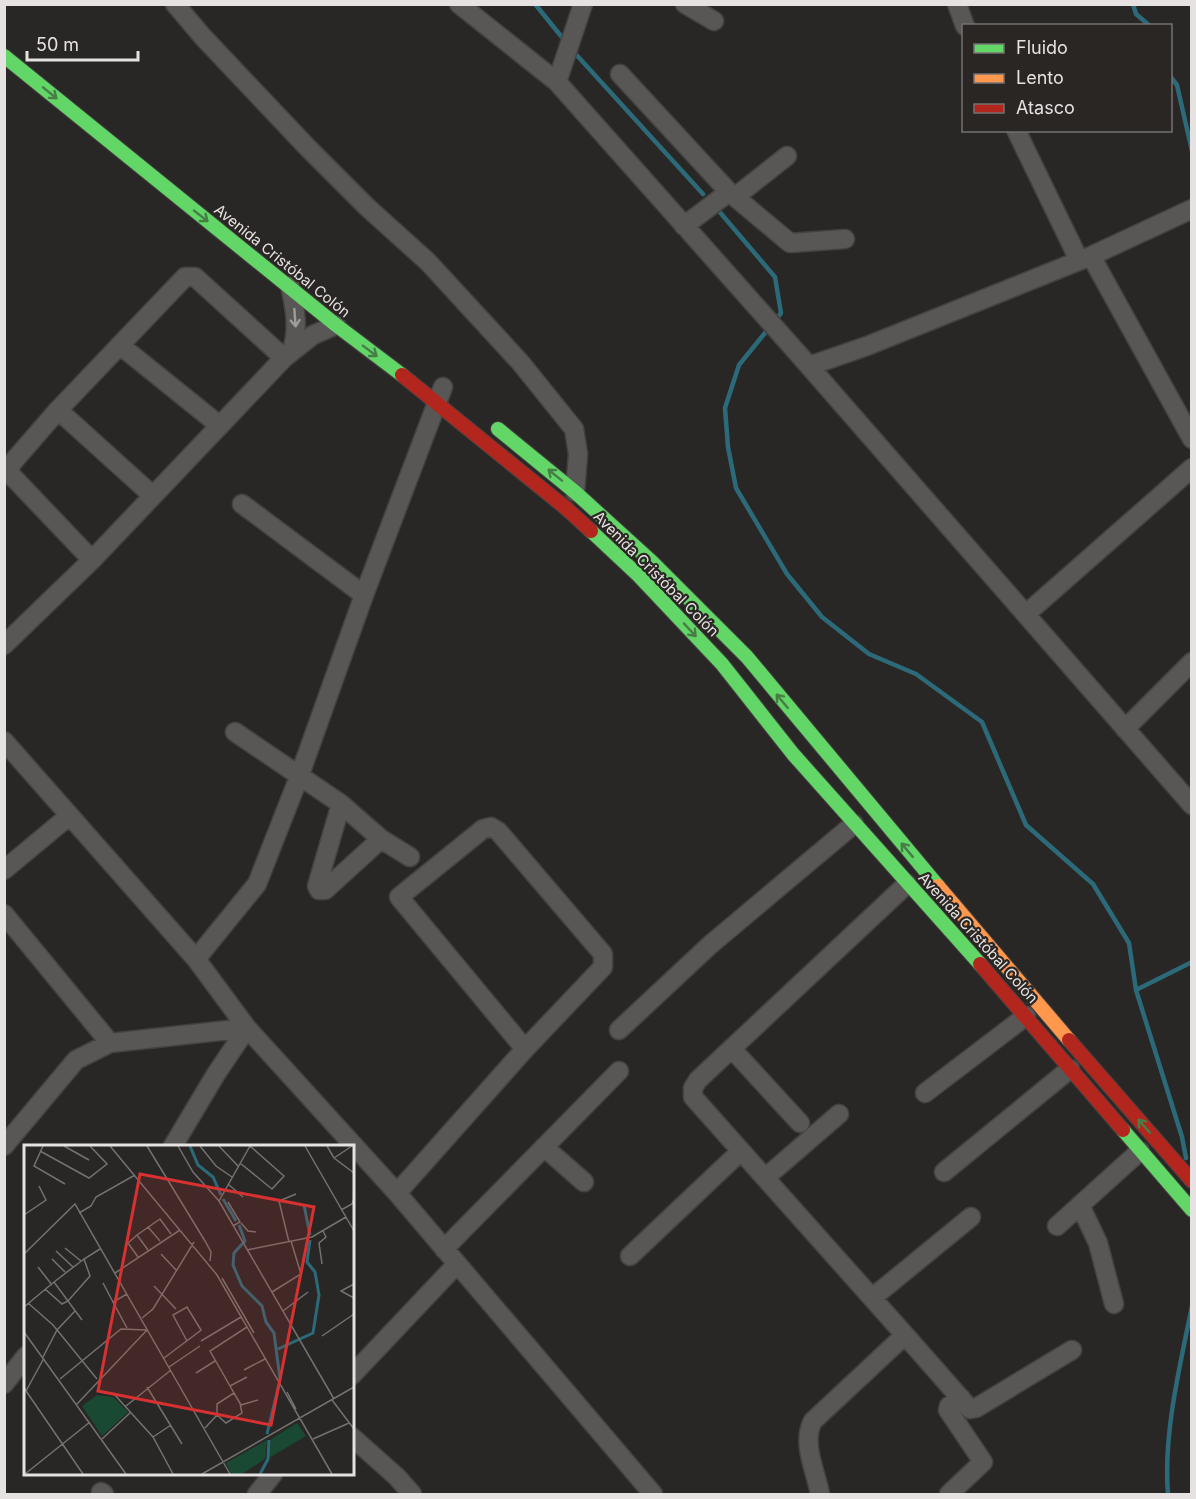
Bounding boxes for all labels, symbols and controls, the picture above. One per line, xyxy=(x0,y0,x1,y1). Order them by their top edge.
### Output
scale bar xyxy=(27,24,138,62)
legend xyxy=(962,24,1172,132)
text: 50 m xyxy=(36,34,79,55)
text: Fluido xyxy=(1016,37,1068,58)
text: Lento xyxy=(1016,67,1064,88)
one-way arrow xyxy=(42,86,58,99)
text: Atasco xyxy=(1016,97,1075,118)
street label: Avenida Cristóbal Colón xyxy=(210,200,354,321)
one-way arrow xyxy=(192,210,208,223)
one-way arrow xyxy=(290,308,301,327)
one-way arrow xyxy=(361,344,377,357)
one-way arrow xyxy=(547,469,563,482)
street label: Avenida Cristóbal Colón xyxy=(590,507,723,640)
one-way arrow xyxy=(683,623,697,638)
one-way arrow xyxy=(776,693,789,709)
one-way arrow xyxy=(901,842,914,858)
street label: Avenida Cristóbal Colón xyxy=(915,868,1042,1007)
one-way arrow xyxy=(1137,1118,1150,1134)
inset map xyxy=(24,1145,354,1475)

